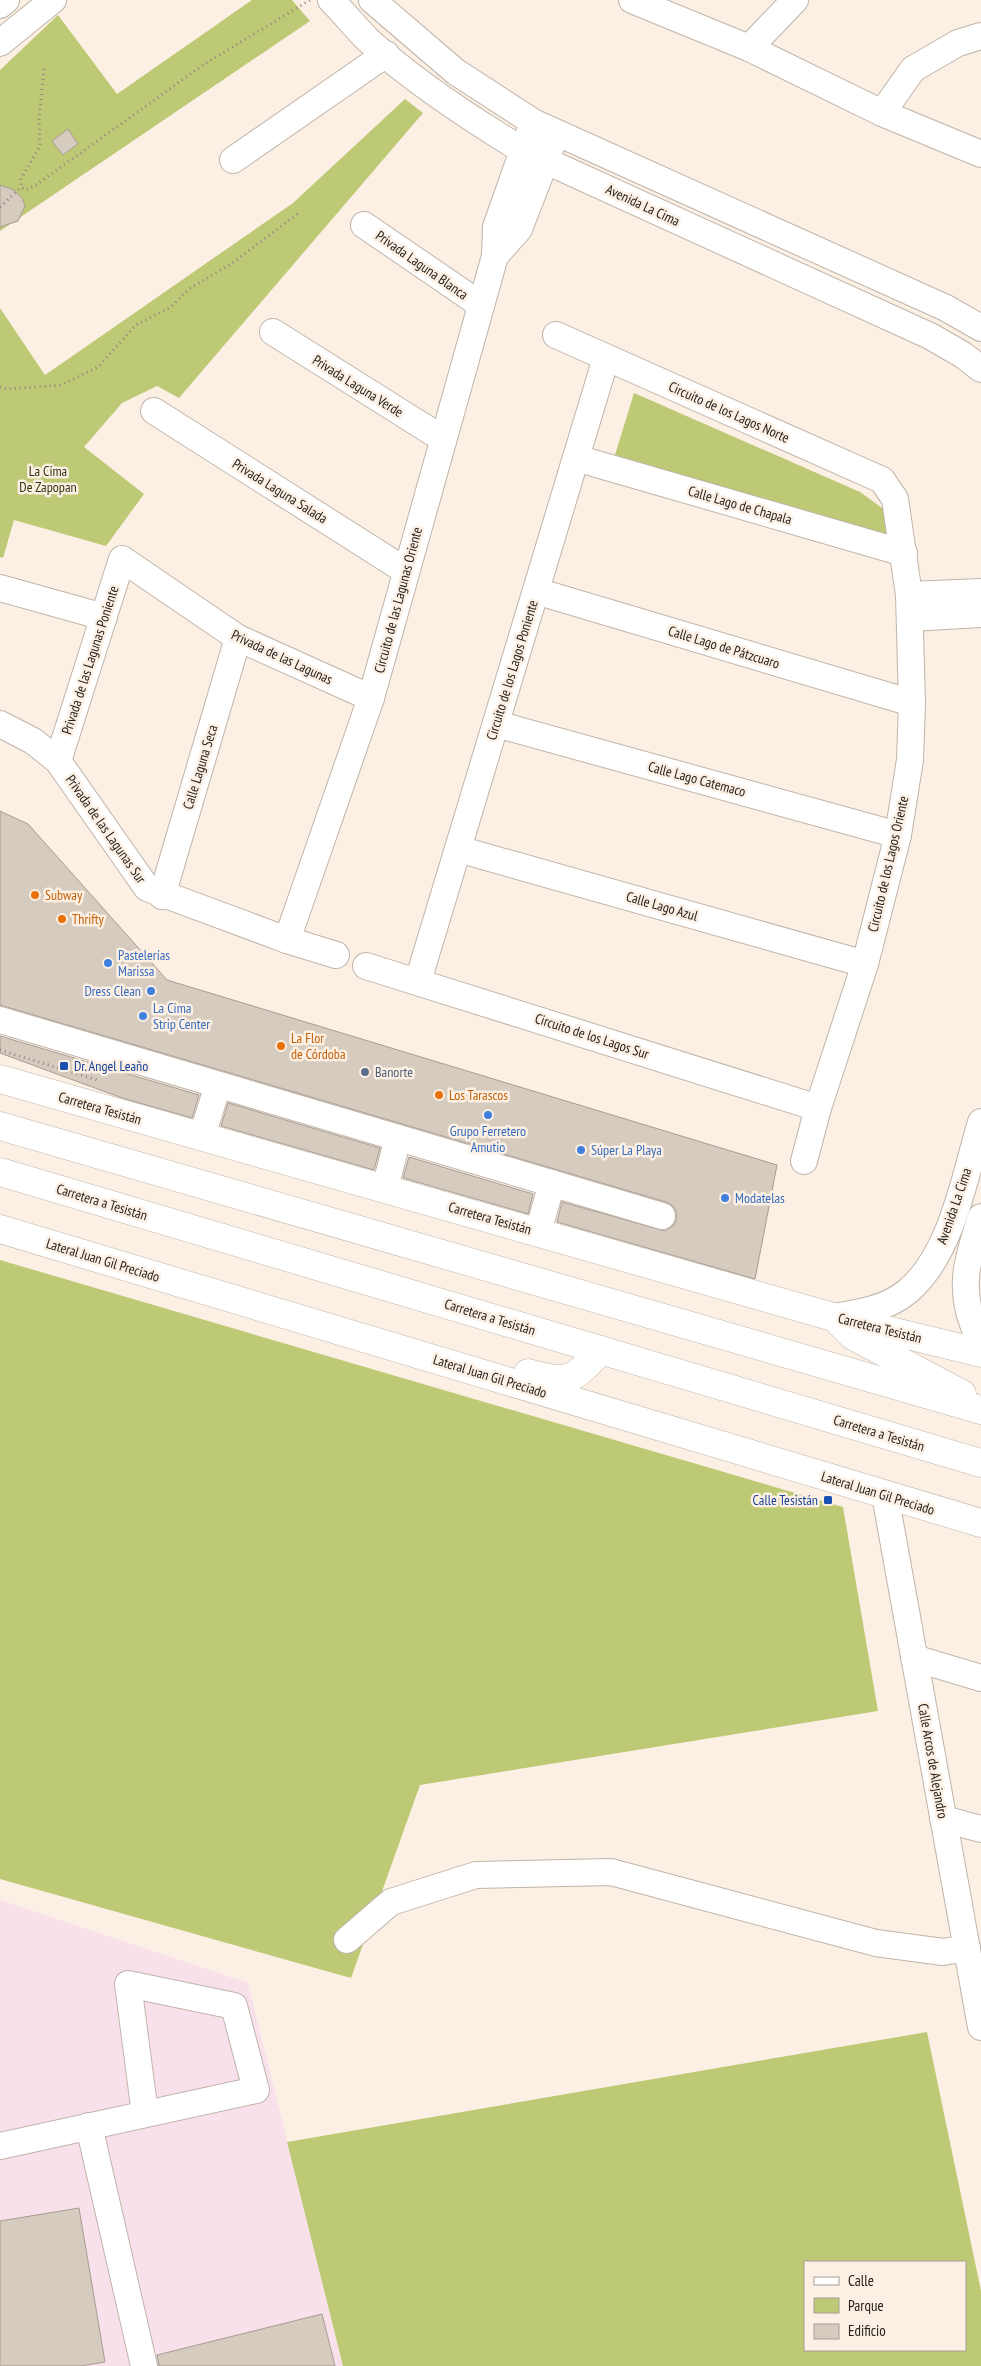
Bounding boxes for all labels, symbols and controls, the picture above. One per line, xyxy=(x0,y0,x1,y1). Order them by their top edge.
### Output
street label: Avenida La Cima xyxy=(603,180,683,230)
street label: Privada Laguna Blanca xyxy=(372,226,472,304)
street label: Privada Laguna Verde xyxy=(309,351,407,421)
street label: Circuito de los Lagos Norte xyxy=(666,377,792,447)
street label: Privada Laguna Salada xyxy=(229,455,331,527)
park label: La Cima De Zapopan xyxy=(19,462,77,496)
street label: Calle Lago de Chapala xyxy=(686,482,794,528)
street label: Circuito de las Lagunas Oriente xyxy=(370,525,426,675)
street label: Privada de las Lagunas Poniente xyxy=(57,583,123,737)
street label: Circuito de los Lagos Poniente xyxy=(482,598,542,742)
street label: Calle Lago de Pátzcuaro xyxy=(666,622,782,672)
street label: Privada de las Lagunas xyxy=(228,626,336,688)
street label: Calle Laguna Seca xyxy=(179,723,221,811)
street label: Calle Lago Catemaco xyxy=(646,757,748,801)
street label: Privada de las Lagunas Sur xyxy=(62,771,150,887)
street label: Circuito de los Lagos Oriente xyxy=(864,794,912,934)
place label: Subway xyxy=(45,886,83,904)
street label: Calle Lago Azul xyxy=(624,887,701,925)
marker: Subway xyxy=(29,889,41,901)
place label: Thrifty xyxy=(72,910,104,928)
marker: Thrifty xyxy=(56,913,68,925)
place label: Pastelerías Marissa xyxy=(118,946,170,980)
marker: Pastelerías Marissa xyxy=(102,957,114,969)
place label: Dress Clean xyxy=(84,982,141,1000)
marker: Dress Clean xyxy=(145,985,157,997)
place label: La Cima Strip Center xyxy=(153,999,210,1033)
street label: Circuito de los Lagos Sur xyxy=(533,1009,651,1063)
marker: La Cima Strip Center xyxy=(137,1010,149,1022)
place label: La Flor de Córdoba xyxy=(291,1029,346,1063)
marker: La Flor de Córdoba xyxy=(275,1040,287,1052)
place label: Dr. Angel Leaño xyxy=(74,1057,148,1075)
marker: Dr. Angel Leaño xyxy=(58,1060,70,1072)
place label: Banorte xyxy=(375,1063,413,1081)
marker: Banorte xyxy=(359,1066,371,1078)
place label: Los Tarascos xyxy=(449,1086,508,1104)
street label: Carretera Tesistán xyxy=(56,1088,144,1128)
marker: Los Tarascos xyxy=(433,1089,445,1101)
marker: Grupo Ferretero Amutio xyxy=(482,1109,494,1121)
place label: Grupo Ferretero Amutio xyxy=(450,1122,526,1156)
place label: Súper La Playa xyxy=(591,1141,662,1159)
marker: Súper La Playa xyxy=(575,1144,587,1156)
street label: Avenida La Cima xyxy=(933,1165,975,1247)
street label: Carretera a Tesistán xyxy=(54,1180,150,1224)
place label: Modatelas xyxy=(735,1189,785,1207)
marker: Modatelas xyxy=(719,1192,731,1204)
street label: Carretera Tesistán xyxy=(446,1198,534,1238)
street label: Lateral Juan Gil Preciado xyxy=(44,1234,162,1286)
street label: Carretera a Tesistán xyxy=(442,1295,538,1339)
street label: Carretera Tesistán xyxy=(836,1309,924,1347)
street label: Lateral Juan Gil Preciado xyxy=(431,1350,549,1402)
street label: Carretera a Tesistán xyxy=(831,1411,927,1455)
street label: Lateral Juan Gil Preciado xyxy=(819,1467,937,1519)
place label: Calle Tesistán xyxy=(753,1491,818,1509)
marker: Calle Tesistán xyxy=(822,1494,834,1506)
street label: Calle Arcos de Alejandro xyxy=(914,1702,952,1820)
legend xyxy=(804,2261,966,2351)
text: Calle xyxy=(848,2271,874,2290)
text: Parque xyxy=(848,2296,884,2315)
text: Edificio xyxy=(848,2321,886,2340)

